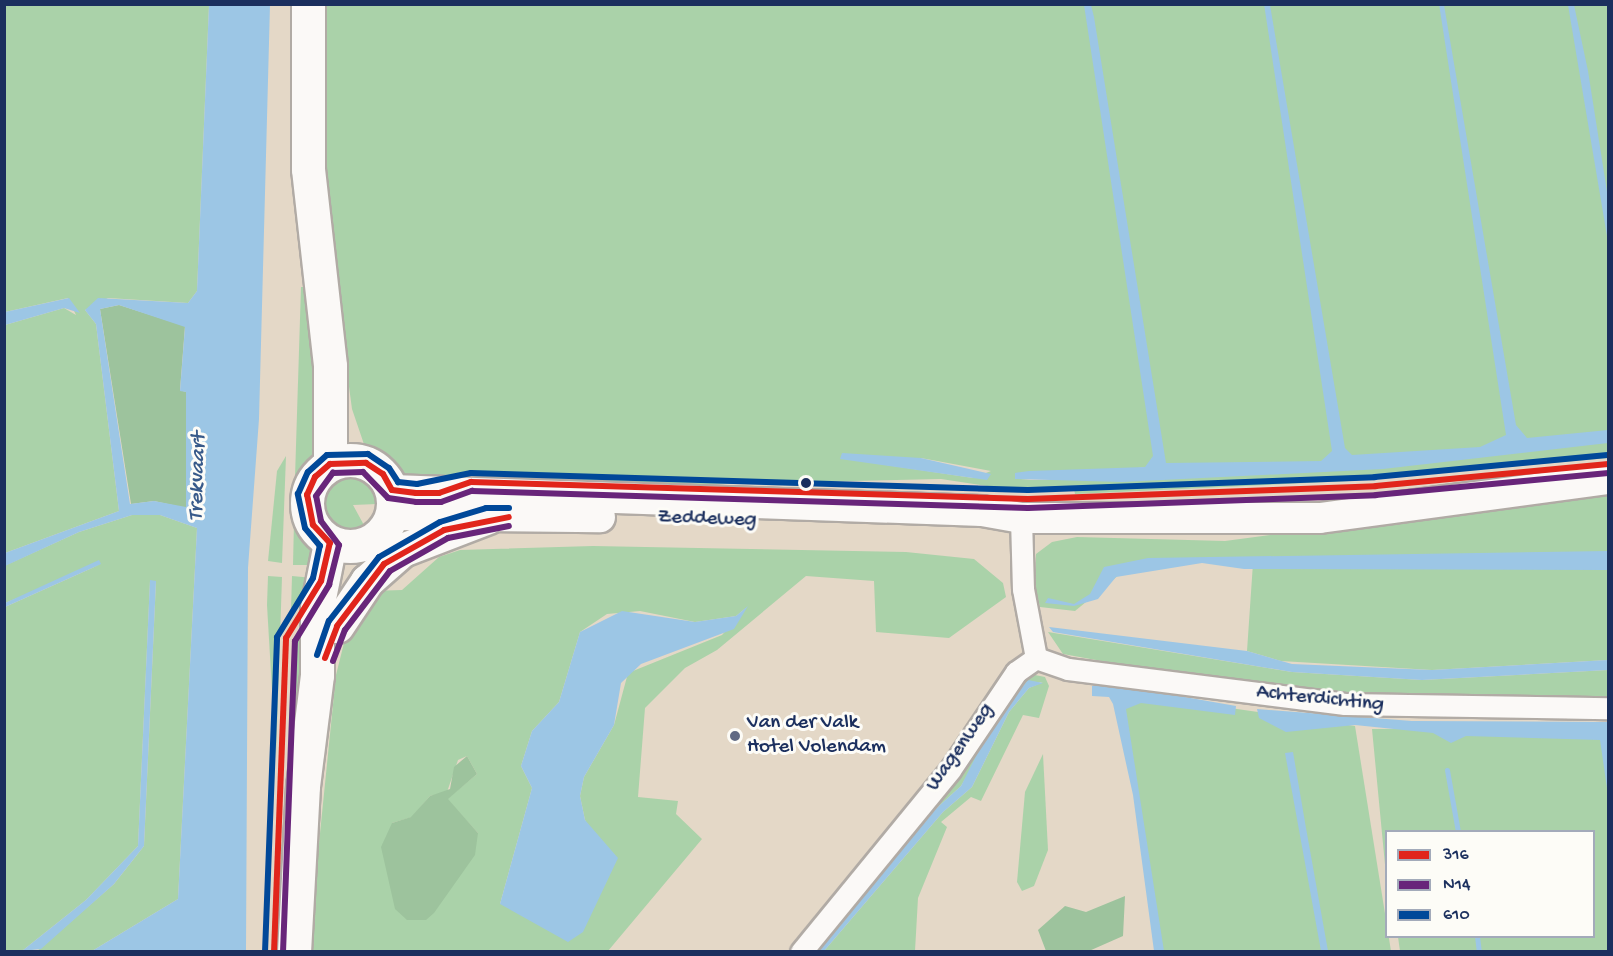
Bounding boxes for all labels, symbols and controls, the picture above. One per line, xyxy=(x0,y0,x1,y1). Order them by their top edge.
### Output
water label: Trekvaart xyxy=(184,432,214,522)
unlabelled marker xyxy=(800,477,812,489)
street label: Zeddeweg xyxy=(657,506,757,534)
street label: Achterdichting xyxy=(1255,681,1385,719)
street label: Wagenweg xyxy=(922,699,1000,797)
place label: Van der Valk Hotel Volendam xyxy=(747,711,886,761)
marker: Van der Valk Hotel Volendam xyxy=(728,729,742,743)
legend xyxy=(1385,830,1595,938)
text: 316 xyxy=(1443,845,1469,866)
text: N14 xyxy=(1443,875,1471,896)
text: 610 xyxy=(1443,905,1470,926)

